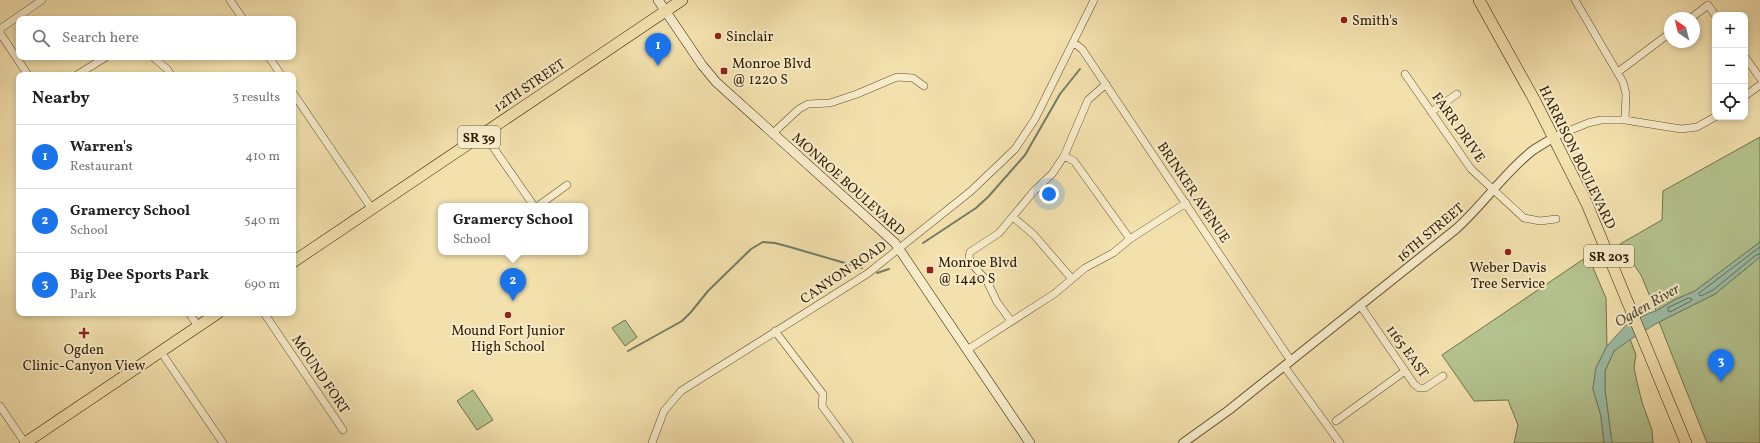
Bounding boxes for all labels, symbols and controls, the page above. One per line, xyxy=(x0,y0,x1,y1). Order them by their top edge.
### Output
place label: Smith's xyxy=(1352,12,1398,31)
north arrow xyxy=(1664,12,1700,48)
map controls xyxy=(1712,12,1748,120)
button: + xyxy=(1712,12,1748,48)
marker: Smith's xyxy=(1339,15,1349,25)
search box xyxy=(16,16,296,60)
icon: search xyxy=(30,27,52,49)
text: Search here xyxy=(62,28,139,49)
place label: Sinclair xyxy=(726,28,774,47)
marker: Sinclair xyxy=(713,31,723,41)
pin: 1 xyxy=(645,33,671,66)
button: − xyxy=(1712,48,1748,84)
street label: 12TH STREET xyxy=(490,55,569,117)
place label: Monroe Blvd @ 1220 S xyxy=(732,55,811,90)
marker: Monroe Blvd @ 1220 S xyxy=(719,66,729,76)
street label: HARRISON BOULEVARD xyxy=(1534,83,1620,233)
button: locate xyxy=(1712,84,1748,120)
text: Nearby xyxy=(32,87,90,110)
text: 3 results xyxy=(232,89,280,107)
street label: FARR DRIVE xyxy=(1427,89,1489,167)
road number: SR 39 xyxy=(458,126,500,148)
street label: MONROE BOULEVARD xyxy=(787,129,909,241)
text: Warren's xyxy=(70,137,133,158)
street label: BRINKER AVENUE xyxy=(1152,139,1234,247)
text: 1 xyxy=(42,148,48,166)
text: 410 m xyxy=(245,148,280,166)
text: Restaurant xyxy=(70,158,133,176)
your location xyxy=(1039,184,1059,204)
street label: 16TH STREET xyxy=(1393,199,1469,267)
text: Gramercy School xyxy=(70,201,190,222)
popup xyxy=(438,203,588,255)
text: Gramercy School xyxy=(453,210,573,231)
text: 2 xyxy=(42,212,48,230)
text: 540 m xyxy=(244,212,280,230)
text: School xyxy=(70,222,108,240)
text: School xyxy=(453,231,491,249)
street label: CANYON ROAD xyxy=(797,237,891,309)
road number: SR 203 xyxy=(1584,245,1634,267)
marker: Weber Davis Tree Service xyxy=(1503,247,1513,257)
place label: Monroe Blvd @ 1440 S xyxy=(938,254,1017,289)
place label: Weber Davis Tree Service xyxy=(1470,259,1546,294)
text: Big Dee Sports Park xyxy=(70,265,209,286)
marker: Monroe Blvd @ 1440 S xyxy=(925,265,935,275)
pin: 2 xyxy=(500,268,526,301)
text: 3 xyxy=(42,276,48,294)
text: 690 m xyxy=(244,276,280,294)
water label: Ogden River xyxy=(1611,279,1685,333)
text: Park xyxy=(70,286,97,304)
marker: Mound Fort Junior High School xyxy=(503,310,513,320)
place label: Mound Fort Junior High School xyxy=(451,322,565,357)
street label: 1165 EAST xyxy=(1381,322,1432,382)
marker: Ogden Clinic-Canyon View xyxy=(78,327,90,339)
street label: MOUND FORT xyxy=(286,332,353,418)
place label: Ogden Clinic-Canyon View xyxy=(23,341,145,376)
pin: 3 xyxy=(1708,349,1734,382)

